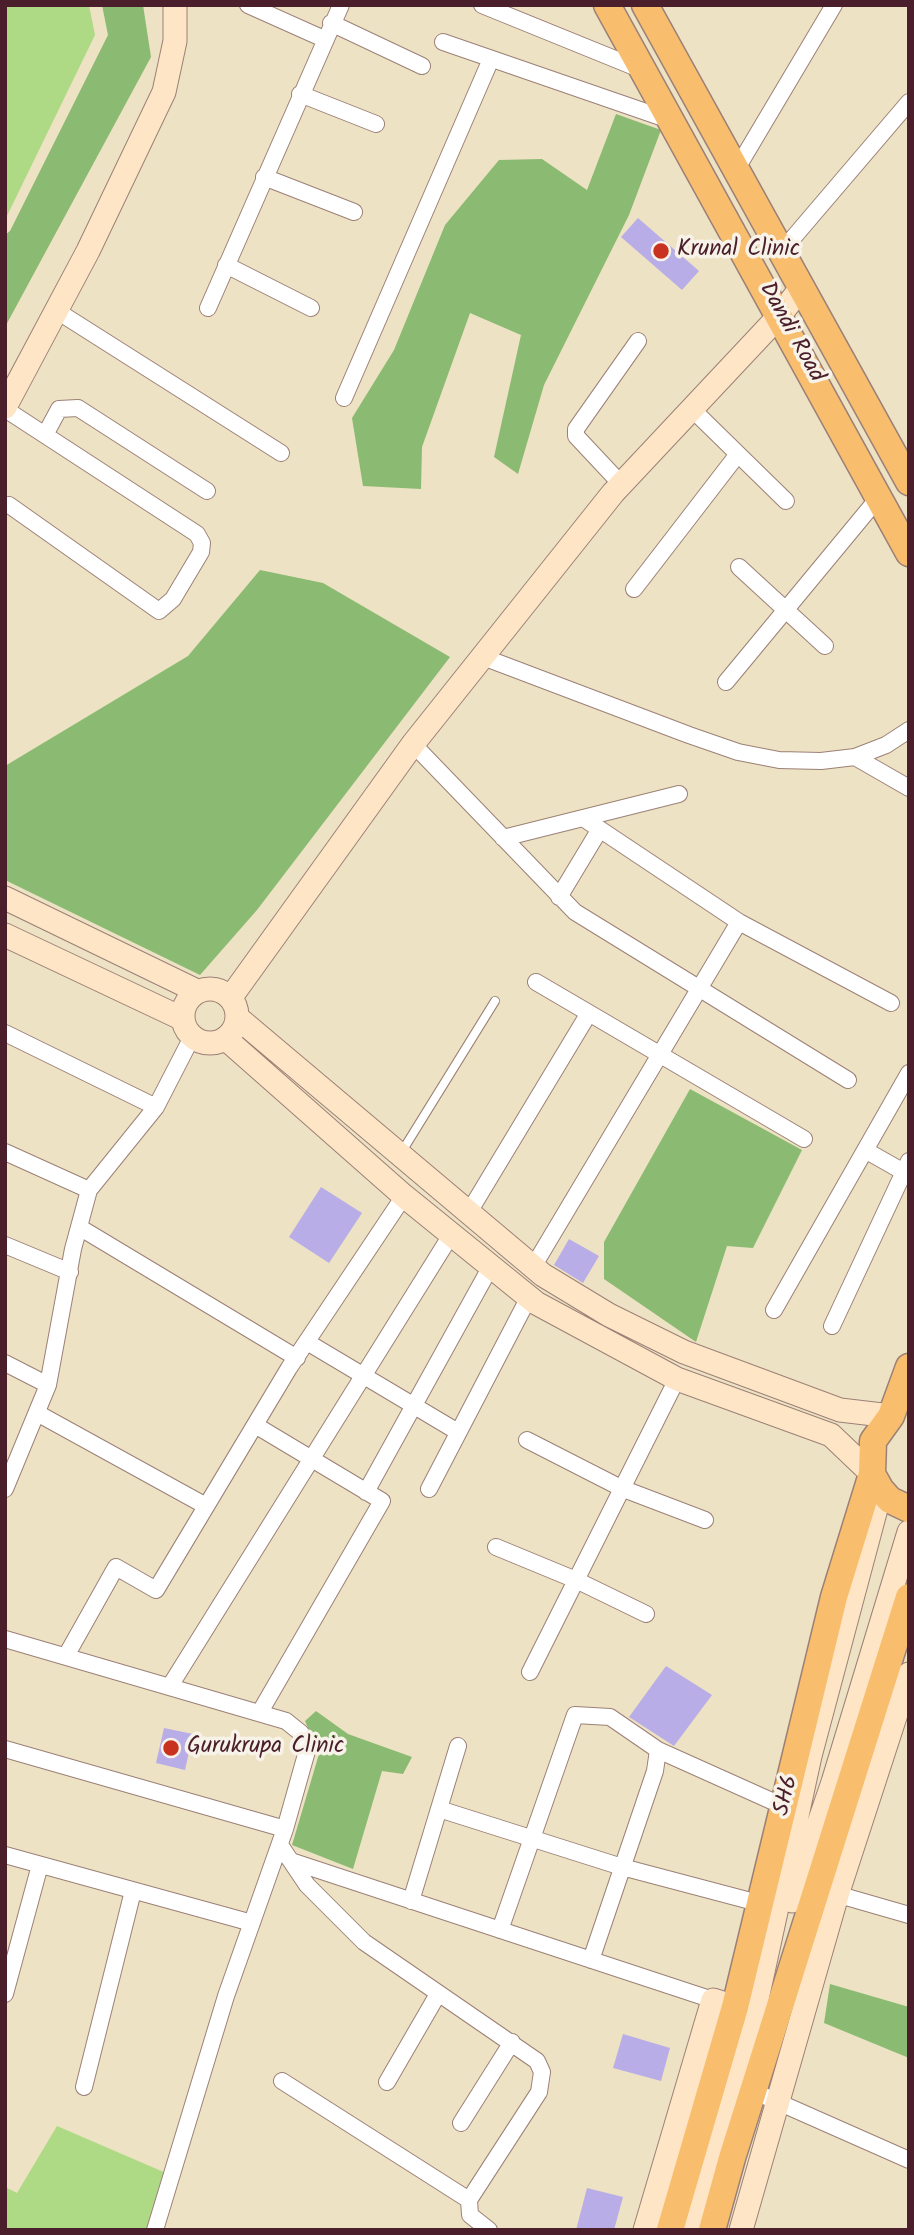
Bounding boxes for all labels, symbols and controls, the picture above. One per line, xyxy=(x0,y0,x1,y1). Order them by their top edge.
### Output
place label: Krunal Clinic xyxy=(677,237,800,265)
marker: Krunal Clinic xyxy=(651,241,671,261)
street label: Dandi Road xyxy=(751,278,829,388)
place label: Gurukrupa Clinic xyxy=(187,1734,344,1762)
marker: Gurukrupa Clinic xyxy=(161,1738,181,1758)
street label: SH6 xyxy=(770,1773,806,1819)

